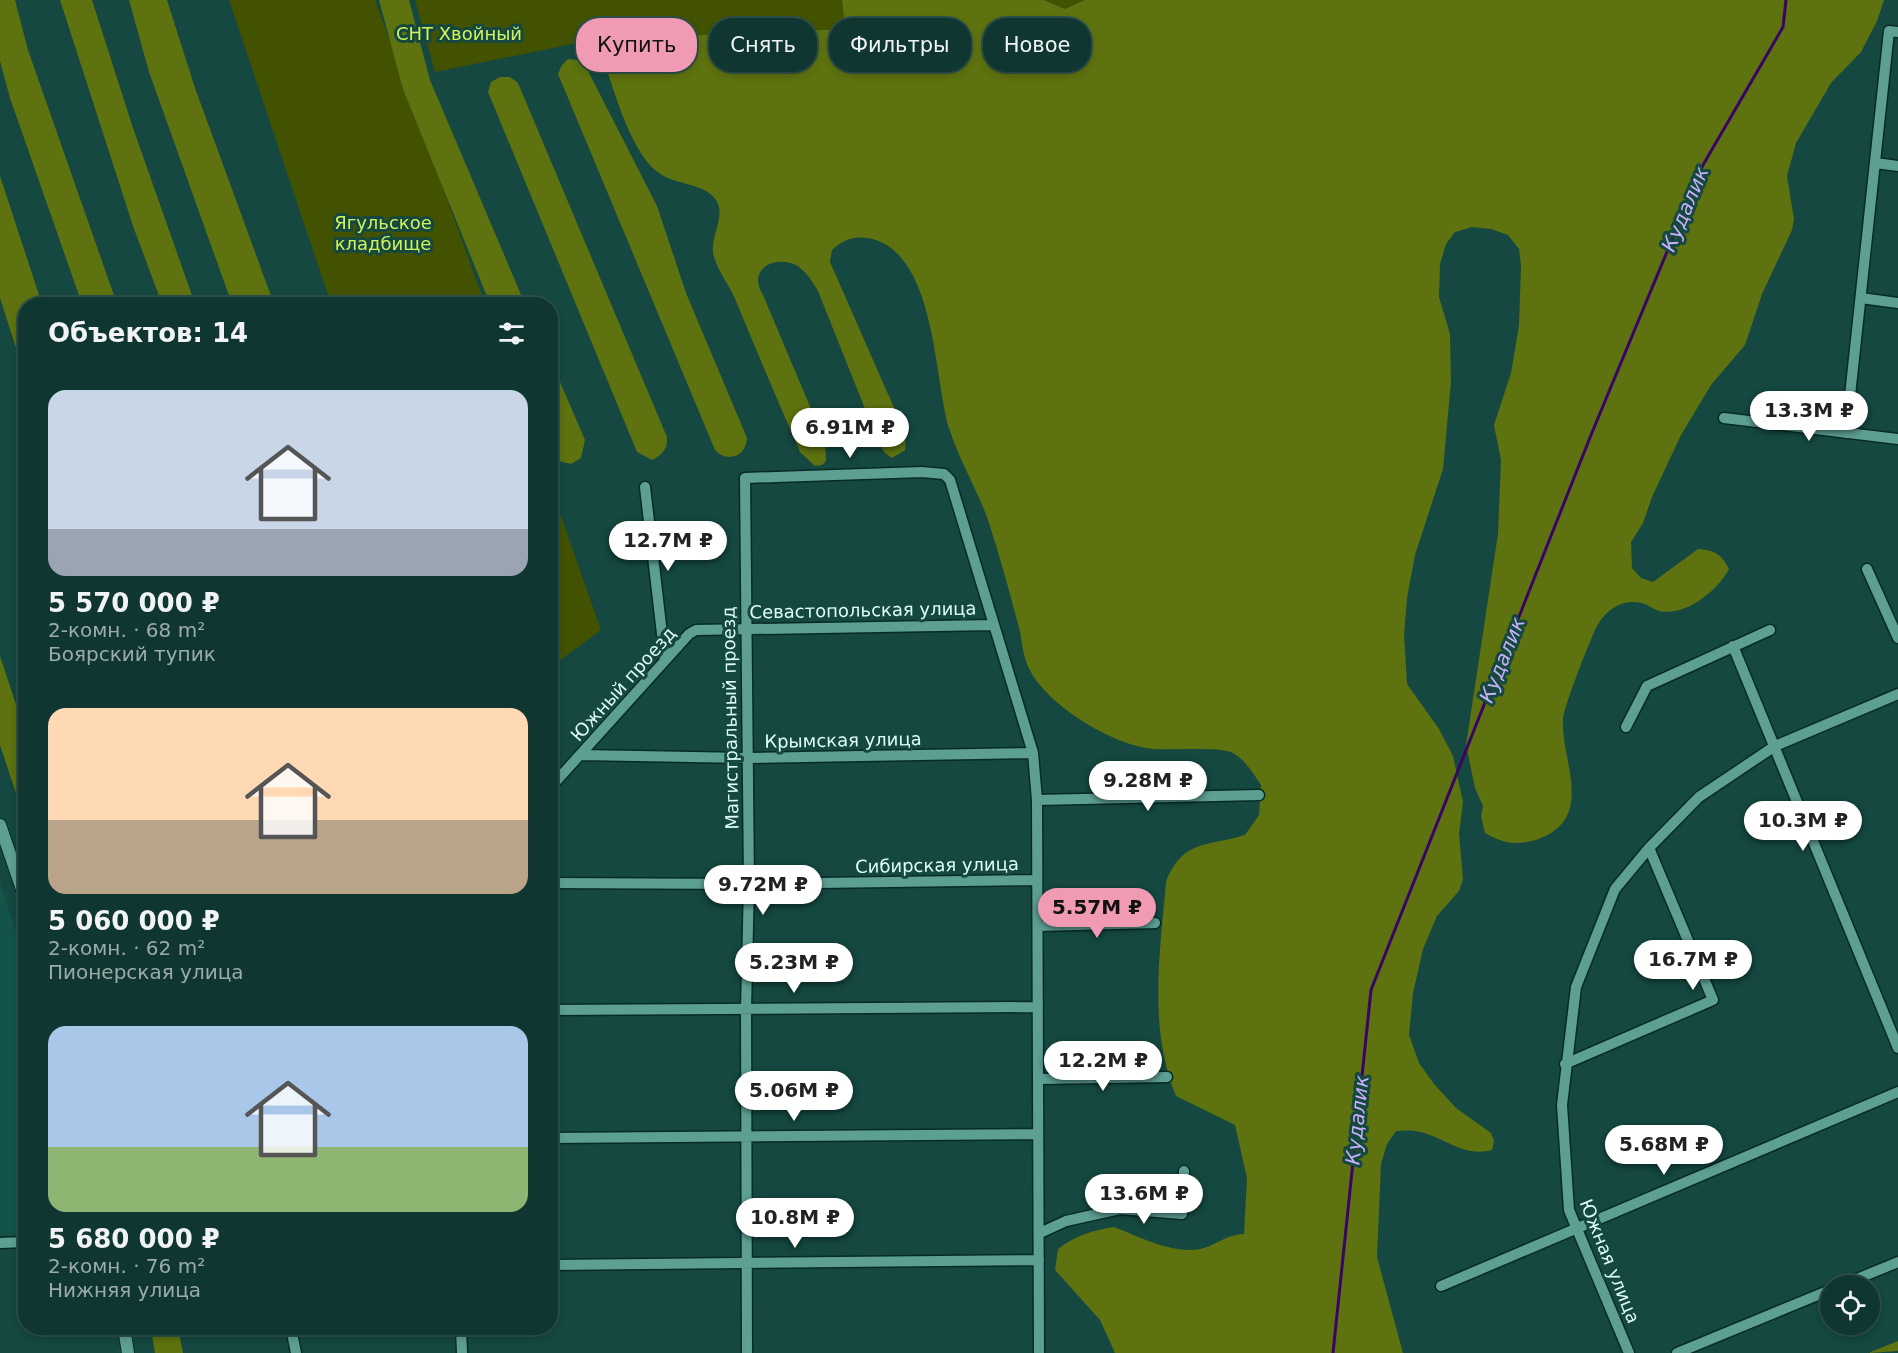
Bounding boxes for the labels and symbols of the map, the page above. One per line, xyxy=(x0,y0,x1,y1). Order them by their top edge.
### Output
park label: СНТ Хвойный xyxy=(396,23,522,44)
water label: Кудалик xyxy=(1656,163,1714,255)
park label: Ягульское кладбище xyxy=(334,212,432,254)
pin: 13.3M ₽ xyxy=(1754,391,1864,442)
pin: 6.91M ₽ xyxy=(795,408,905,459)
pin: 12.7M ₽ xyxy=(613,521,723,572)
street label: Севастопольская улица xyxy=(749,598,977,622)
street label: Магистральный проезд xyxy=(718,606,742,830)
water label: Кудалик xyxy=(1474,614,1530,706)
street label: Южный проезд xyxy=(566,623,680,745)
street label: Крымская улица xyxy=(764,728,922,752)
pin: 9.28M ₽ xyxy=(1093,761,1203,812)
pin: 10.3M ₽ xyxy=(1748,801,1858,852)
street label: Сибирская улица xyxy=(855,853,1019,877)
pin: 9.72M ₽ xyxy=(708,865,818,916)
pin: 5.57M ₽ xyxy=(1042,888,1152,939)
pin: 16.7M ₽ xyxy=(1638,940,1748,991)
pin: 5.23M ₽ xyxy=(739,943,849,994)
pin: 12.2M ₽ xyxy=(1048,1041,1158,1092)
pin: 5.06M ₽ xyxy=(739,1071,849,1122)
water label: Кудалик xyxy=(1340,1074,1374,1166)
pin: 5.68M ₽ xyxy=(1609,1125,1719,1176)
pin: 13.6M ₽ xyxy=(1089,1174,1199,1225)
street label: Южная улица xyxy=(1576,1196,1644,1326)
pin: 10.8M ₽ xyxy=(740,1198,850,1249)

